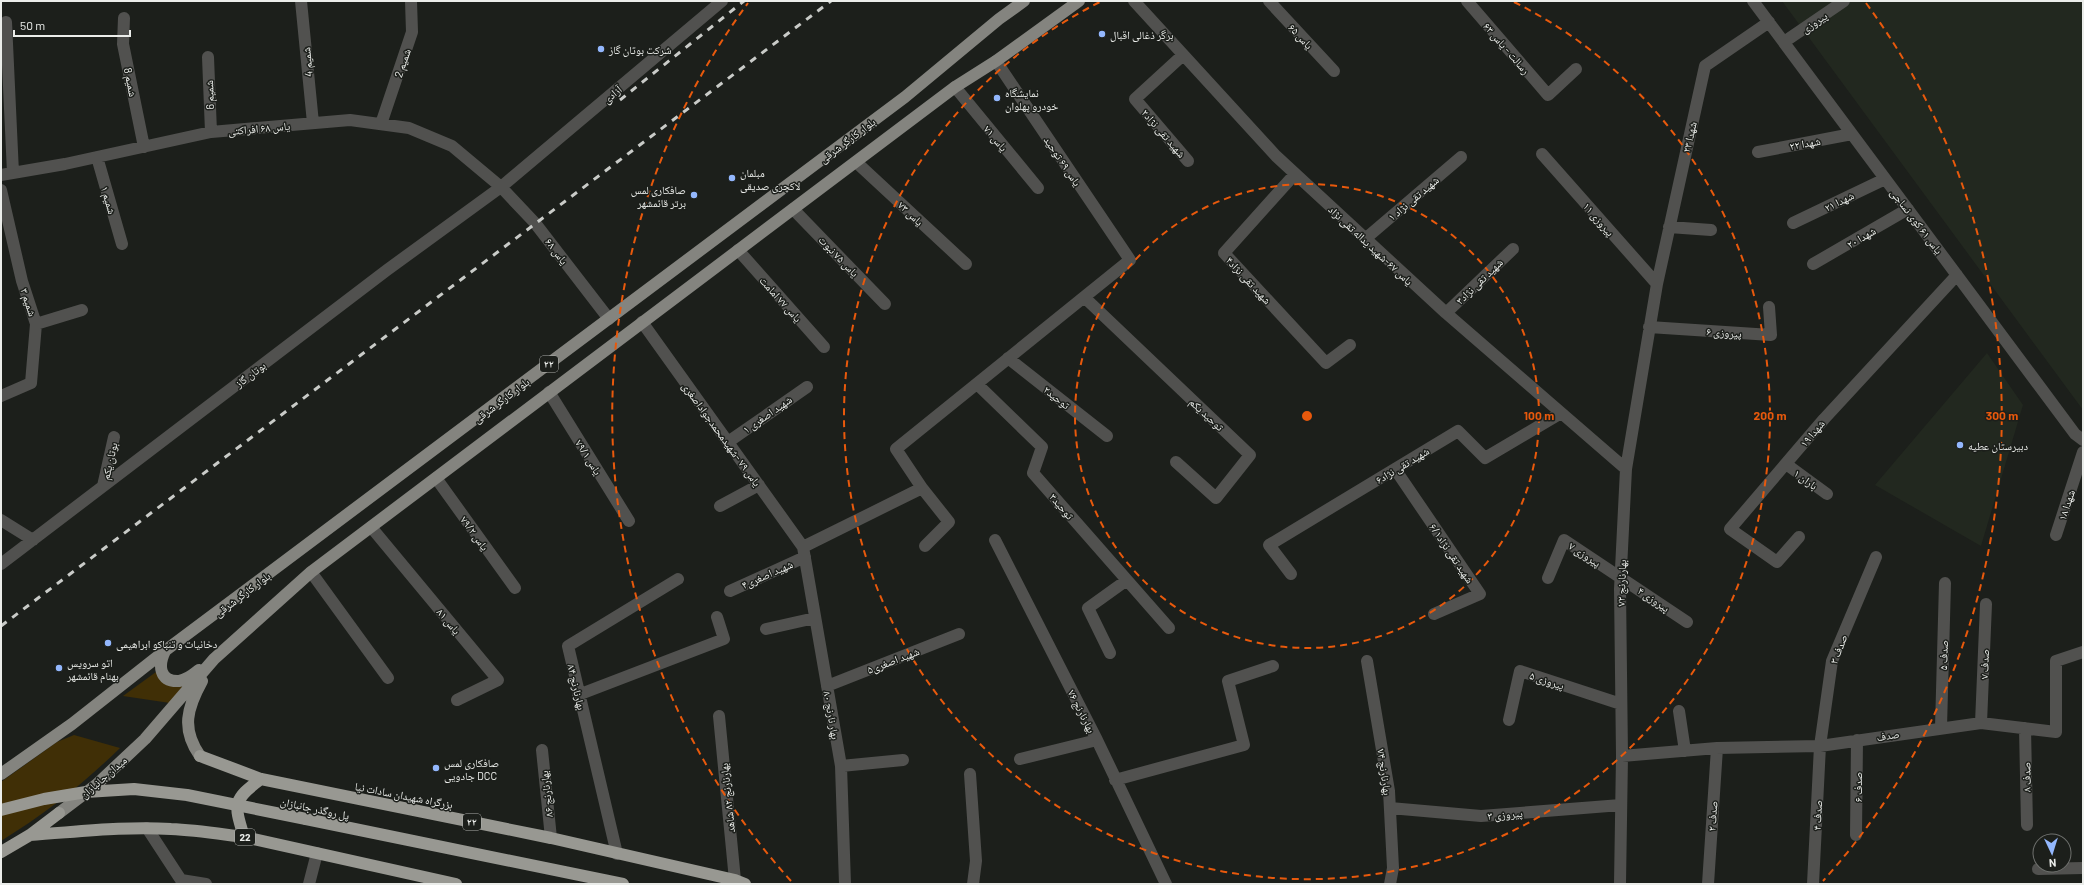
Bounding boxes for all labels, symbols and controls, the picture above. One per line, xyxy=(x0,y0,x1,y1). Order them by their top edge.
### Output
street label: پیروزی xyxy=(1799,9,1830,36)
scale bar xyxy=(14,12,130,38)
text: 50 m xyxy=(20,18,45,32)
street label: رسالت - یاس ۶۳ xyxy=(1480,20,1533,77)
street label: یاس ۶۵ xyxy=(1285,21,1316,52)
place label: برگر ذغالی اقبال xyxy=(1110,28,1173,42)
marker: برگر ذغالی اقبال xyxy=(1097,29,1107,39)
place label: شرکت بوتان گاز xyxy=(608,43,671,57)
marker: شرکت بوتان گاز xyxy=(596,44,606,54)
street label: شمیم 4 xyxy=(299,46,317,77)
street label: شمیم 2 xyxy=(391,47,415,80)
street label: شمیم 8 xyxy=(120,66,140,98)
street label: شمیم 6 xyxy=(202,80,218,110)
street label: آزادی xyxy=(600,82,625,106)
place label: نمایشگاه خودرو پهلوان xyxy=(1005,86,1058,113)
marker: نمایشگاه خودرو پهلوان xyxy=(992,93,1002,103)
street label: شهید تقی نژاد۲ xyxy=(1139,106,1189,161)
street label: بلوار کارگر شرقی xyxy=(816,115,878,166)
street label: یاس ۶۸ افراکتی xyxy=(227,119,291,138)
street label: شهدا ۲۳ xyxy=(1679,120,1699,154)
street label: یاس ۷۱ xyxy=(981,122,1011,155)
street label: یاس ۶۹ توحید xyxy=(1041,134,1085,189)
street label: شهدا ۲۲ xyxy=(1788,134,1822,152)
place label: مبلمان لاکچری صدیقی xyxy=(740,166,801,193)
marker: مبلمان لاکچری صدیقی xyxy=(727,173,737,183)
street label: شهید تقی نژاد ۱ xyxy=(1385,173,1442,224)
place label: صافکاری لمس برتر قائمشهر xyxy=(631,183,686,209)
street label: شمیم ۱ xyxy=(97,184,119,216)
street label: یاس ۶۱ کوی نساجی xyxy=(1887,186,1946,257)
street label: شهدا ۲۱ xyxy=(1822,188,1856,214)
marker: صافکاری لمس برتر قائمشهر xyxy=(689,190,699,200)
street label: یاس ۷۳ xyxy=(895,198,927,229)
street label: پیروزی ۱۱ xyxy=(1580,199,1617,239)
street label: یاس ۶۷-شهید یداله تقی نژاد xyxy=(1325,203,1416,289)
street label: شهدا ۲۰ xyxy=(1844,224,1878,250)
street label: یاس ۷۵ نبوت xyxy=(816,233,862,280)
street label: یاس ۶۸ xyxy=(542,235,571,268)
street label: شهید تقی نژاد۴ xyxy=(1223,254,1274,307)
street label: شهید تقی نژاد۳ xyxy=(1453,255,1506,307)
street label: یاس ۷۷ امامت xyxy=(757,274,805,325)
street label: شمیم ۳ xyxy=(16,286,40,318)
street label: پیروزی ۶ xyxy=(1706,324,1742,341)
road number: ۲۲ xyxy=(540,356,558,372)
street label: بوتان گاز xyxy=(231,358,268,391)
street label: بلوار کارگر شرقی xyxy=(470,375,532,426)
street label: یاس ۷۹ -شهیدمحمدجواداصغری xyxy=(679,379,764,490)
street label: توحید۲ xyxy=(1041,383,1073,412)
street label: شهید اصغری ۱ xyxy=(740,392,795,436)
street label: توحید یکم xyxy=(1186,395,1227,435)
text: 100 m xyxy=(1524,408,1554,422)
text: 200 m xyxy=(1754,408,1786,422)
text: 300 m xyxy=(1986,408,2018,422)
centre of rings xyxy=(1300,409,1314,423)
street label: شهدا ۱۹ xyxy=(1797,417,1827,449)
street label: یاس ۷۹/۱ xyxy=(572,437,605,478)
place label: دبیرستان عطیه xyxy=(1968,439,2028,453)
marker: دبیرستان عطیه xyxy=(1955,440,1965,450)
street label: بوتان یکم xyxy=(98,441,122,481)
street label: شهید تقی نژاد۶ xyxy=(1373,444,1432,487)
street label: باران ۱ xyxy=(1791,466,1820,493)
street label: شهدا ۱۸ xyxy=(2055,488,2077,522)
street label: توحید۳ xyxy=(1047,490,1077,522)
street label: یاس ۷۹/۲ xyxy=(457,513,492,554)
street label: شهید تقی نژاد۶/۱ xyxy=(1426,521,1477,586)
street label: پیروزی ۷ xyxy=(1566,539,1604,570)
street label: شهید اصغری۴ xyxy=(739,557,795,592)
street label: بهارنارنج ۷۲ xyxy=(1614,559,1629,607)
street label: بلوار کارگر شرقی xyxy=(211,569,273,620)
street label: پیروزی ۴ xyxy=(1635,584,1673,615)
street label: یاس ۸۱ xyxy=(434,605,464,638)
street label: صدف ۳ xyxy=(1826,633,1850,665)
place label: دخانیات و تنباکو ابراهیمی xyxy=(116,637,218,651)
marker: دخانیات و تنباکو ابراهیمی xyxy=(103,638,113,648)
street label: صدف ۵ xyxy=(1936,640,1950,670)
street label: شهید اصغری۵ xyxy=(865,644,921,677)
street label: صدف ۷ xyxy=(1977,649,1991,679)
place label: اتو سرویس بهنام قائمشهر xyxy=(66,656,119,683)
marker: اتو سرویس بهنام قائمشهر xyxy=(54,663,64,673)
street label: بهارنارنج ۸۴ xyxy=(564,663,589,711)
street label: پیروزی ۵ xyxy=(1528,668,1566,693)
street label: بهارنارنج ۷۶ xyxy=(1065,687,1098,735)
street label: بهار نارنج ۸۰ xyxy=(820,690,843,740)
street label: صدف xyxy=(1876,727,1900,743)
street label: بهارنارنج ۷۴ xyxy=(1374,748,1395,796)
street label: میدان جانبازان xyxy=(77,753,130,802)
place label: صافکاری لمس جادویی DCC xyxy=(444,756,499,783)
street label: صدف ۸ xyxy=(2019,762,2033,792)
marker: صافکاری لمس جادویی DCC xyxy=(431,763,441,773)
street label: بهارنارنج ۸۲ شاهد xyxy=(717,763,738,833)
street label: بهارنارنج ۸۶ xyxy=(537,770,556,818)
street label: صدف ۶ xyxy=(1851,772,1864,802)
street label: بزرگراه شهیدان سادات نیا xyxy=(354,779,454,812)
street label: پل روگذر جانبازان xyxy=(279,794,351,823)
street label: صدف ۲ xyxy=(1704,800,1720,832)
street label: صدف ۴ xyxy=(1810,800,1824,830)
street label: پیروزی ۳ xyxy=(1487,806,1524,823)
road number: ۲۲ xyxy=(463,814,481,830)
road number: 22 xyxy=(235,829,255,845)
north arrow xyxy=(2032,833,2072,873)
text: N xyxy=(2049,857,2057,870)

